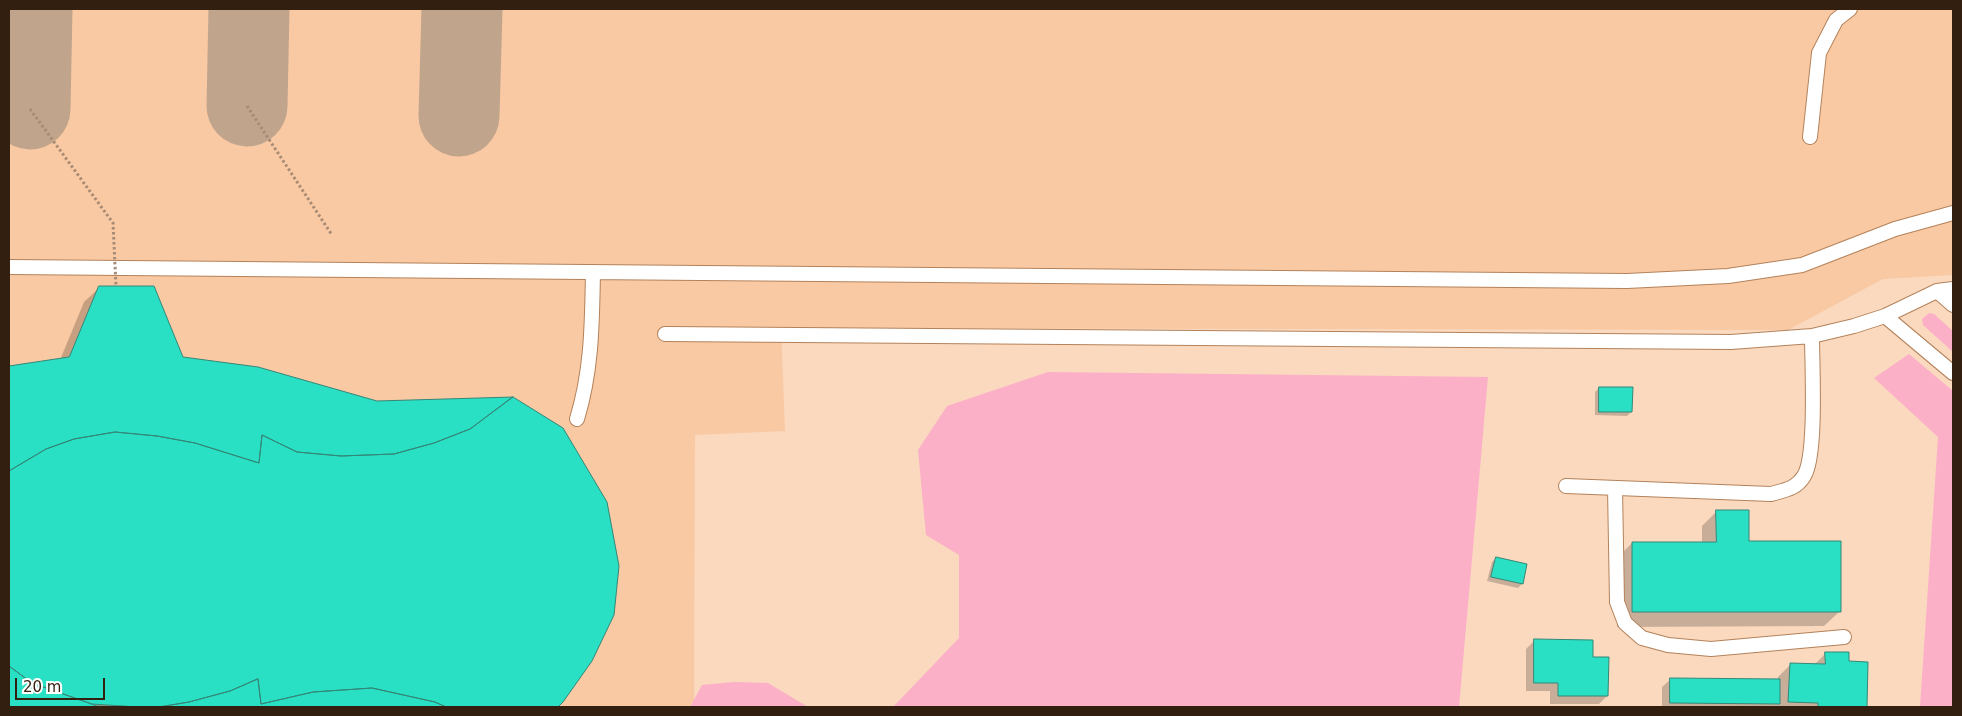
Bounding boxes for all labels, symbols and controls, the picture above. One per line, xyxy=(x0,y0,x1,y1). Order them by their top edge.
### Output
scale bar xyxy=(18,668,108,700)
text: 20 m xyxy=(23,678,61,696)

